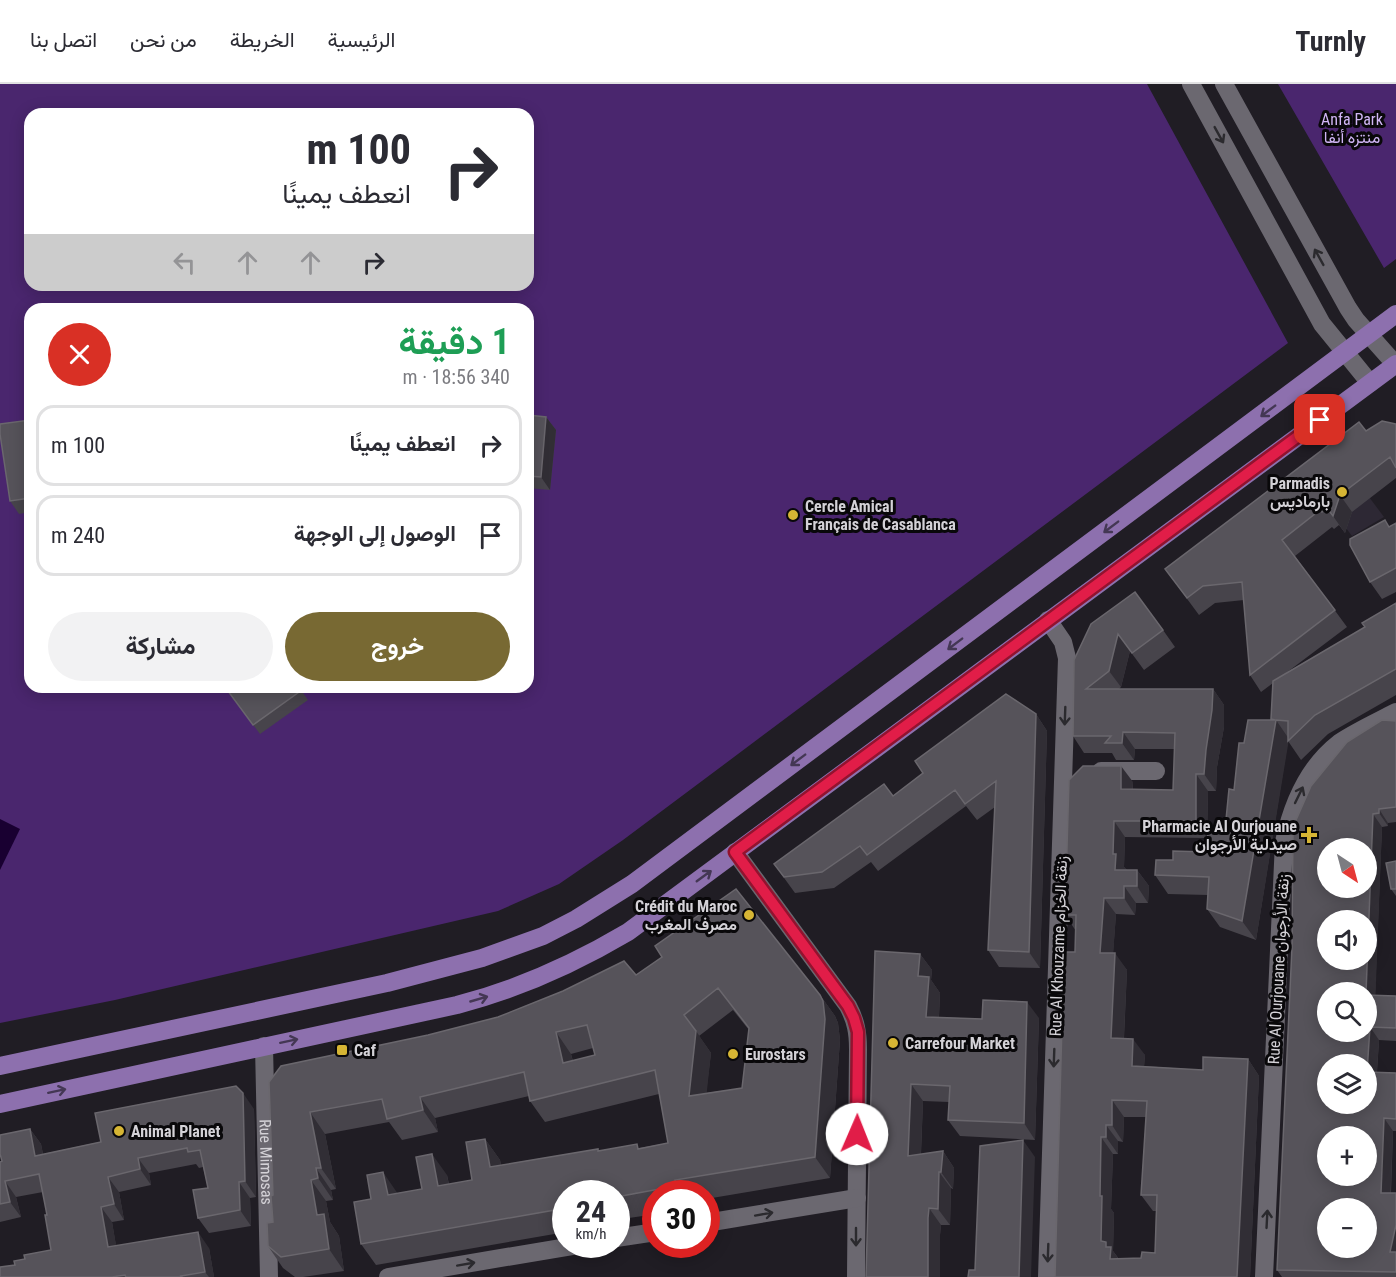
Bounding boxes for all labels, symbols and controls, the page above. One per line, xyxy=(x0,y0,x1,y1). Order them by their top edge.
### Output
text: Turnly xyxy=(1295,25,1366,58)
text: اتصل بنا xyxy=(30,28,97,52)
text: من نحن xyxy=(130,28,197,52)
text: الخريطة xyxy=(230,28,295,52)
text: الرئيسية xyxy=(328,28,396,52)
park label: Anfa Park منتزه أنفا xyxy=(1321,110,1384,148)
text: 100 m xyxy=(306,125,411,174)
one-way arrow xyxy=(1214,126,1225,144)
icon: right xyxy=(432,132,510,210)
text: انعطف يمينًا xyxy=(282,178,411,210)
icon: left xyxy=(168,246,201,279)
icon: ahead xyxy=(231,246,264,279)
icon: ahead xyxy=(294,246,327,279)
icon: right xyxy=(357,246,390,279)
one-way arrow xyxy=(1313,248,1324,266)
text: 1 دقيقة xyxy=(399,321,510,363)
button: close xyxy=(48,323,111,386)
text: 340 m · 18:56 xyxy=(403,365,510,389)
pin xyxy=(1294,394,1345,445)
icon: arrive xyxy=(1303,403,1336,436)
one-way arrow xyxy=(1260,404,1276,417)
icon: right xyxy=(474,429,507,462)
text: انعطف يمينًا xyxy=(350,431,456,456)
text: 100 m xyxy=(51,433,105,458)
place label: Parmadis بارماديس xyxy=(1270,474,1330,512)
marker: Parmadis بارماديس xyxy=(1335,485,1349,499)
place label: Cercle Amical Français de Casablanca xyxy=(805,497,956,534)
marker: Cercle Amical Français de Casablanca xyxy=(786,508,800,522)
icon: arrive xyxy=(474,519,507,552)
text: الوصول إلى الوجهة xyxy=(294,521,456,546)
one-way arrow xyxy=(1104,521,1120,533)
text: 240 m xyxy=(51,523,105,548)
button: مشاركة xyxy=(48,612,273,681)
button: خروج xyxy=(285,612,510,681)
one-way arrow xyxy=(947,637,963,650)
one-way arrow xyxy=(1060,706,1071,726)
one-way arrow xyxy=(791,754,807,766)
one-way arrow xyxy=(1293,787,1305,805)
place label: Pharmacie Al Ourjouane صيدلية الأرجوان xyxy=(1142,817,1297,855)
marker: Pharmacie Al Ourjouane صيدلية الأرجوان xyxy=(1302,828,1316,842)
north arrow xyxy=(1317,838,1377,898)
map controls xyxy=(1317,838,1377,1258)
street label: Rue Al Khouzame زنقة الخزام xyxy=(1046,855,1072,1037)
one-way arrow xyxy=(695,870,711,882)
street label: Rue Al Ourjouane زنقة الأرجوان xyxy=(1264,873,1294,1065)
place label: Crédit du Maroc مصرف المغرب xyxy=(635,897,737,935)
marker: Crédit du Maroc مصرف المغرب xyxy=(742,908,756,922)
button: sound xyxy=(1317,910,1377,970)
button: search xyxy=(1317,982,1377,1042)
one-way arrow xyxy=(469,993,488,1004)
one-way arrow xyxy=(279,1034,298,1046)
place label: Carrefour Market xyxy=(905,1034,1015,1053)
marker: Carrefour Market xyxy=(886,1036,900,1050)
place label: Caf xyxy=(354,1041,377,1060)
marker: Caf xyxy=(335,1043,349,1057)
place label: Eurostars xyxy=(745,1045,806,1064)
marker: Eurostars xyxy=(726,1047,740,1061)
one-way arrow xyxy=(1049,1048,1060,1068)
button: layers xyxy=(1317,1054,1377,1114)
one-way arrow xyxy=(47,1085,66,1097)
position arrow xyxy=(825,1102,889,1166)
street label: Rue Mimosas xyxy=(256,1119,276,1205)
place label: Animal Planet xyxy=(131,1122,220,1141)
marker: Animal Planet xyxy=(112,1124,126,1138)
button: + xyxy=(1317,1126,1377,1186)
speed limit sign: 30 xyxy=(642,1180,720,1258)
text: 24 xyxy=(576,1194,606,1229)
button: − xyxy=(1317,1198,1377,1258)
one-way arrow xyxy=(754,1208,774,1219)
one-way arrow xyxy=(1261,1209,1272,1229)
text: km/h xyxy=(576,1225,606,1243)
one-way arrow xyxy=(850,1227,862,1247)
one-way arrow xyxy=(1042,1243,1054,1263)
one-way arrow xyxy=(456,1258,476,1269)

